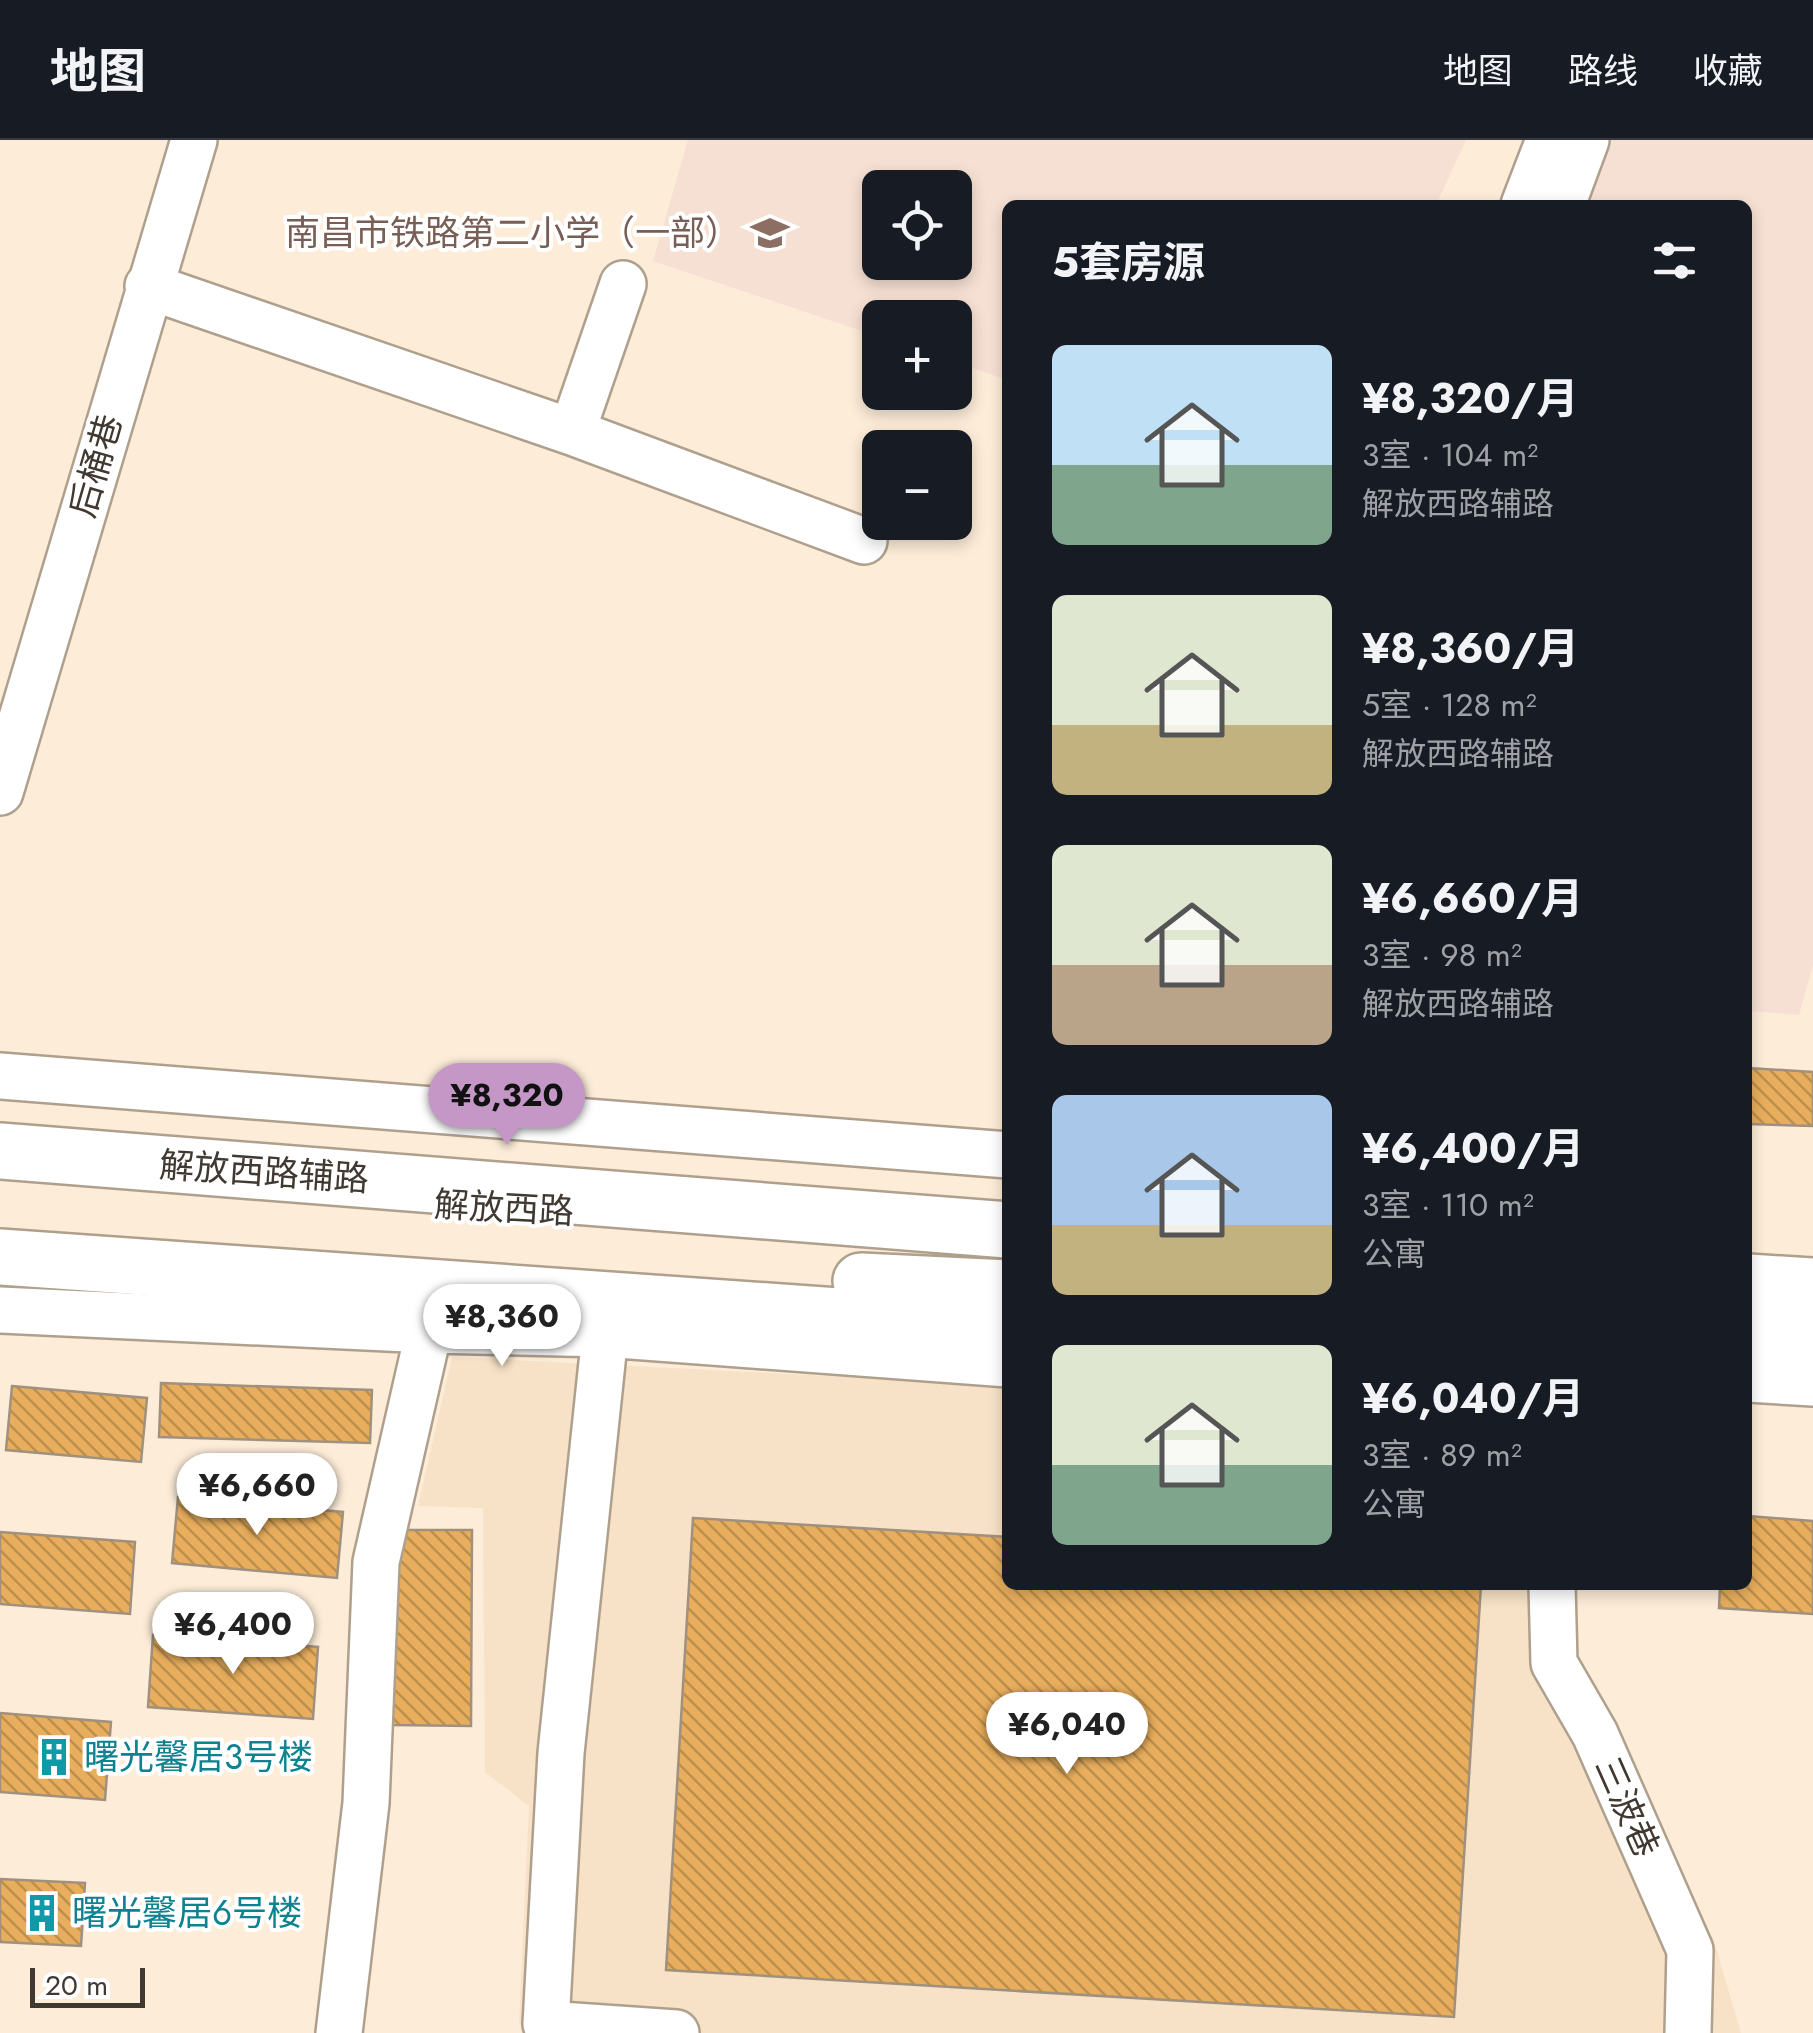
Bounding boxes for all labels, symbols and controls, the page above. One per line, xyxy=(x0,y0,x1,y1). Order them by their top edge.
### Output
text: 地图 xyxy=(50,37,146,106)
text: 地图 xyxy=(1443,46,1513,96)
text: 路线 xyxy=(1568,46,1638,96)
text: 收藏 xyxy=(1693,46,1763,96)
map controls xyxy=(862,170,972,540)
button: locate xyxy=(862,170,972,280)
place label: 南昌市铁路第二小学（一部） xyxy=(285,208,740,258)
school or university icon: 南昌市铁路第二小学（一部） xyxy=(749,212,791,254)
text: 5套房源 xyxy=(1052,232,1205,293)
icon: filters xyxy=(1647,233,1702,288)
button: + xyxy=(862,300,972,410)
text: ¥8,320/月 xyxy=(1362,368,1578,429)
icon: home xyxy=(1132,385,1252,505)
street label: 后桶巷 xyxy=(57,409,135,523)
button: − xyxy=(862,430,972,540)
text: 3室 · 104 m² xyxy=(1362,432,1538,478)
text: 解放西路辅路 xyxy=(1362,481,1554,527)
text: ¥8,360/月 xyxy=(1362,618,1579,679)
icon: home xyxy=(1132,635,1252,755)
text: 5室 · 128 m² xyxy=(1362,682,1537,728)
text: 解放西路辅路 xyxy=(1362,731,1554,777)
text: ¥6,660/月 xyxy=(1362,868,1583,929)
icon: home xyxy=(1132,885,1252,1005)
text: 3室 · 98 m² xyxy=(1362,932,1522,978)
text: 解放西路辅路 xyxy=(1362,981,1554,1027)
pin: ¥8,320 xyxy=(426,1063,588,1148)
text: ¥8,320 xyxy=(450,1072,564,1118)
text: ¥6,400/月 xyxy=(1362,1118,1584,1179)
icon: home xyxy=(1132,1135,1252,1255)
street label: 解放西路辅路 xyxy=(158,1140,370,1204)
street label: 解放西路 xyxy=(433,1179,575,1237)
text: 3室 · 110 m² xyxy=(1362,1182,1534,1228)
text: 公寓 xyxy=(1362,1231,1426,1277)
pin: ¥8,360 xyxy=(421,1284,583,1369)
text: ¥8,360 xyxy=(445,1293,559,1339)
text: ¥6,040/月 xyxy=(1362,1368,1584,1429)
icon: home xyxy=(1132,1385,1252,1505)
text: 3室 · 89 m² xyxy=(1362,1432,1522,1478)
pin: ¥6,660 xyxy=(176,1453,338,1538)
text: ¥6,660 xyxy=(198,1462,316,1508)
text: 公寓 xyxy=(1362,1481,1426,1527)
pin: ¥6,400 xyxy=(152,1592,314,1677)
text: ¥6,400 xyxy=(174,1601,292,1647)
pin: ¥6,040 xyxy=(986,1692,1148,1777)
text: ¥6,040 xyxy=(1008,1701,1126,1747)
place label: 曙光馨居3号楼 xyxy=(84,1732,313,1782)
building icon: 曙光馨居3号楼 xyxy=(33,1736,75,1778)
street label: 三波巷 xyxy=(1583,1749,1671,1865)
place label: 曙光馨居6号楼 xyxy=(72,1888,302,1938)
building icon: 曙光馨居6号楼 xyxy=(21,1892,63,1934)
scale bar xyxy=(30,1963,145,2008)
text: 20 m xyxy=(45,1965,108,2006)

